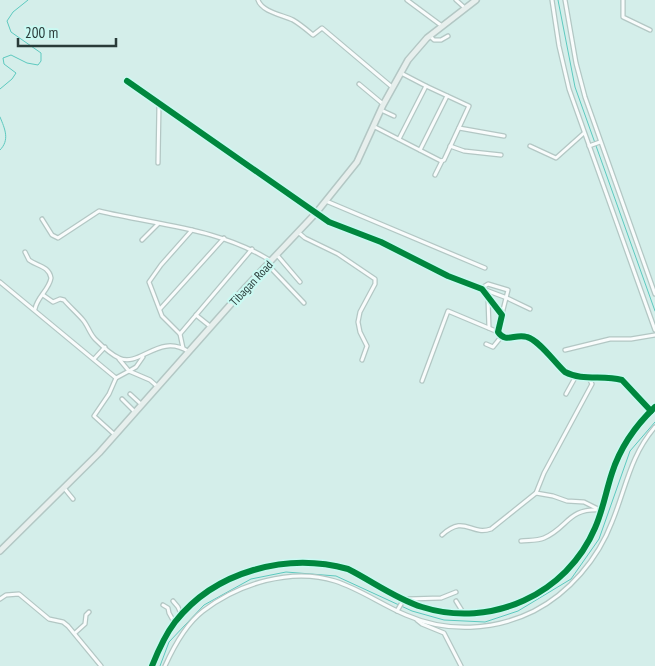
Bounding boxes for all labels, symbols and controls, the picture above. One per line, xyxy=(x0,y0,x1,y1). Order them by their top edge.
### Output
scale bar xyxy=(18,15,115,47)
text: 200 m xyxy=(25,23,58,42)
street label: Tibagan Road xyxy=(226,257,276,309)

